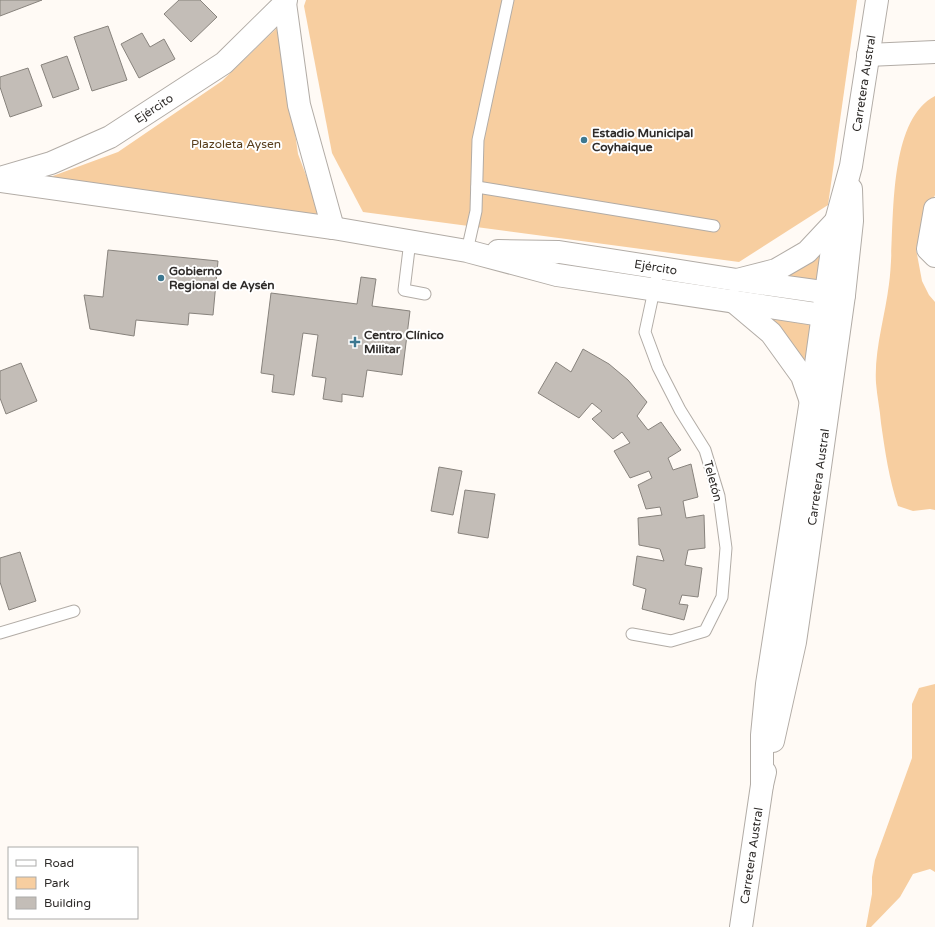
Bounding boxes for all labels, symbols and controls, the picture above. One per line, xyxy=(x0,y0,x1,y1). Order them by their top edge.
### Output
street label: Carretera Austral xyxy=(849,34,878,133)
street label: Ejército xyxy=(132,91,176,126)
place label: Estadio Municipal Coyhaique xyxy=(592,126,693,155)
marker: Estadio Municipal Coyhaique xyxy=(579,135,589,145)
park label: Plazoleta Aysen xyxy=(191,137,281,151)
street label: Ejército xyxy=(633,257,678,277)
place label: Gobierno Regional de Aysén xyxy=(169,264,275,293)
marker: Gobierno Regional de Aysén xyxy=(156,273,166,283)
place label: Centro Clínico Militar xyxy=(364,328,444,356)
marker: Centro Clínico Militar xyxy=(349,336,361,348)
street label: Carretera Austral xyxy=(805,428,832,526)
street label: Teletón xyxy=(701,459,725,503)
street label: Carretera Austral xyxy=(737,807,766,905)
legend xyxy=(8,847,138,919)
text: Road xyxy=(44,856,74,870)
text: Park xyxy=(44,876,70,890)
text: Building xyxy=(44,896,91,910)

